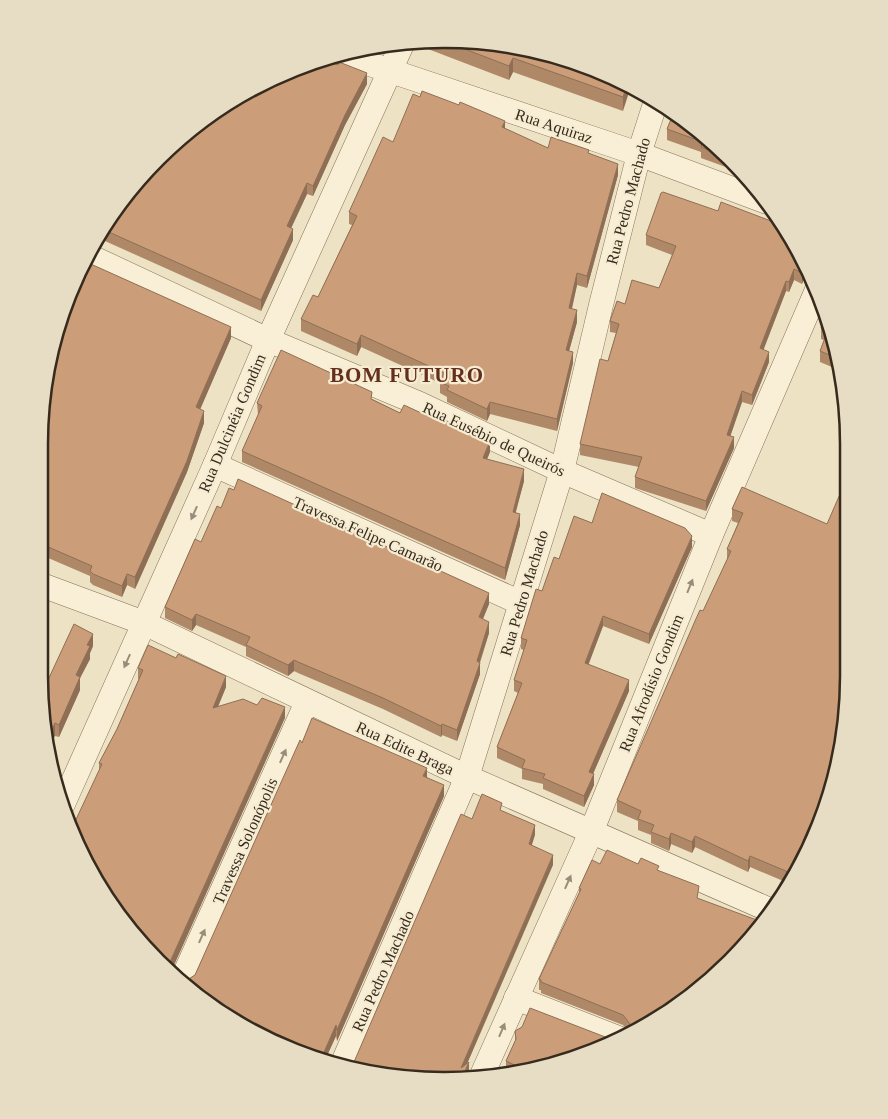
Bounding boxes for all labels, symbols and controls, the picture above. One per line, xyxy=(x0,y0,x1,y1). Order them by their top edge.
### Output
street label: Rua Aquiraz xyxy=(513,105,595,147)
street label: Rua Pedro Machado xyxy=(603,136,653,266)
street label: Rua Dulcinéia Gondim xyxy=(195,351,269,495)
district label: BOM FUTURO xyxy=(330,363,484,387)
street label: Rua Eusébio de Queirós xyxy=(420,399,568,479)
street label: Travessa Felipe Camarão xyxy=(290,493,445,576)
one-way arrow xyxy=(189,506,197,520)
street label: Rua Pedro Machado xyxy=(497,528,551,658)
one-way arrow xyxy=(686,578,694,593)
street label: Rua Afrodísio Gondim xyxy=(616,611,687,754)
one-way arrow xyxy=(123,654,131,668)
street label: Rua Edite Braga xyxy=(353,718,457,779)
one-way arrow xyxy=(280,749,288,763)
street label: Travessa Solonópolis xyxy=(209,775,281,907)
one-way arrow xyxy=(565,875,573,889)
street label: Rua Pedro Machado xyxy=(349,908,417,1034)
one-way arrow xyxy=(198,929,206,943)
one-way arrow xyxy=(498,1023,506,1037)

